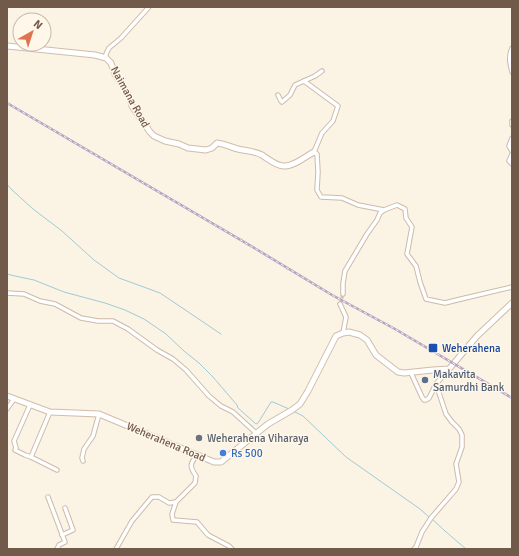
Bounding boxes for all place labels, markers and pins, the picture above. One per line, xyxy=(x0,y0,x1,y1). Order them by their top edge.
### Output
marker: Weherahena xyxy=(427,342,439,354)
place label: Weherahena xyxy=(442,342,501,355)
place label: Makavita Samurdhi Bank xyxy=(433,368,505,394)
marker: Makavita Samurdhi Bank xyxy=(420,375,430,385)
place label: Weherahena Viharaya xyxy=(207,432,309,445)
marker: Weherahena Viharaya xyxy=(194,433,204,443)
place label: Rs 500 xyxy=(231,447,263,460)
marker: Rs 500 xyxy=(218,448,228,458)

